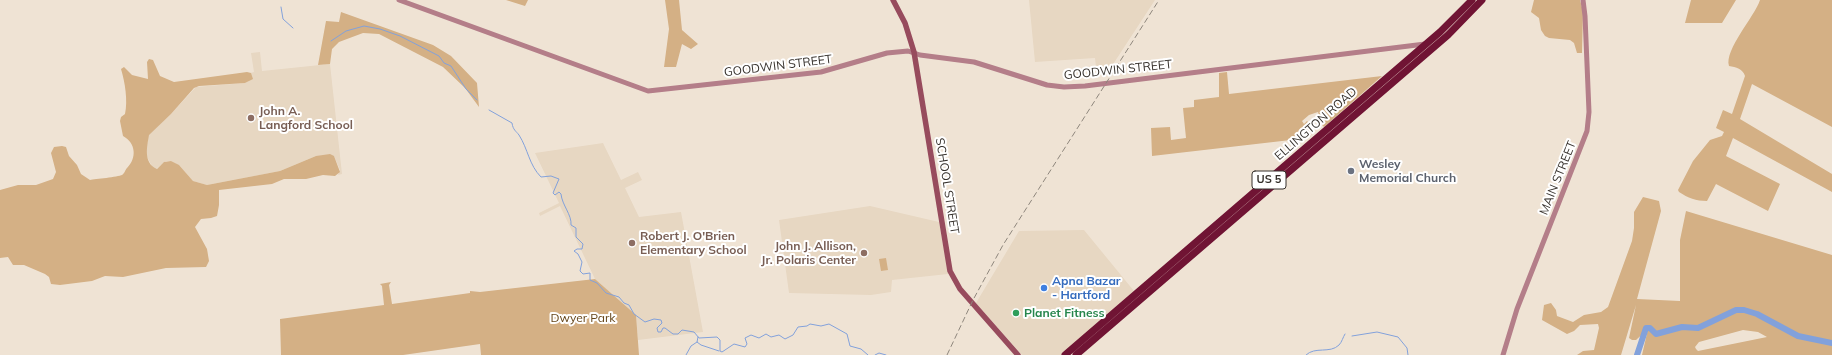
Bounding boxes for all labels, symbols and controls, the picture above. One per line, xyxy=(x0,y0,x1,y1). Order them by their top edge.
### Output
street label: GOODWIN STREET xyxy=(723,52,833,80)
street label: GOODWIN STREET xyxy=(1063,57,1173,83)
street label: ELLINGTON ROAD xyxy=(1272,84,1360,164)
place label: John A. Langford School xyxy=(259,104,353,132)
marker: John A. Langford School xyxy=(246,113,256,123)
street label: SCHOOL STREET xyxy=(932,137,962,235)
street label: MAIN STREET xyxy=(1537,139,1579,217)
place label: Wesley Memorial Church xyxy=(1359,157,1456,185)
marker: Wesley Memorial Church xyxy=(1346,166,1356,176)
road number: US 5 xyxy=(1252,171,1286,189)
place label: Robert J. O'Brien Elementary School xyxy=(640,229,747,257)
marker: Robert J. O'Brien Elementary School xyxy=(627,238,637,248)
place label: John J. Allison, Jr. Polaris Center xyxy=(761,239,856,267)
marker: John J. Allison, Jr. Polaris Center xyxy=(859,248,869,258)
place label: Apna Bazar - Hartford xyxy=(1052,274,1121,302)
marker: Apna Bazar - Hartford xyxy=(1039,283,1049,293)
place label: Planet Fitness xyxy=(1024,306,1105,320)
marker: Planet Fitness xyxy=(1011,308,1021,318)
park label: Dwyer Park xyxy=(550,311,616,325)

